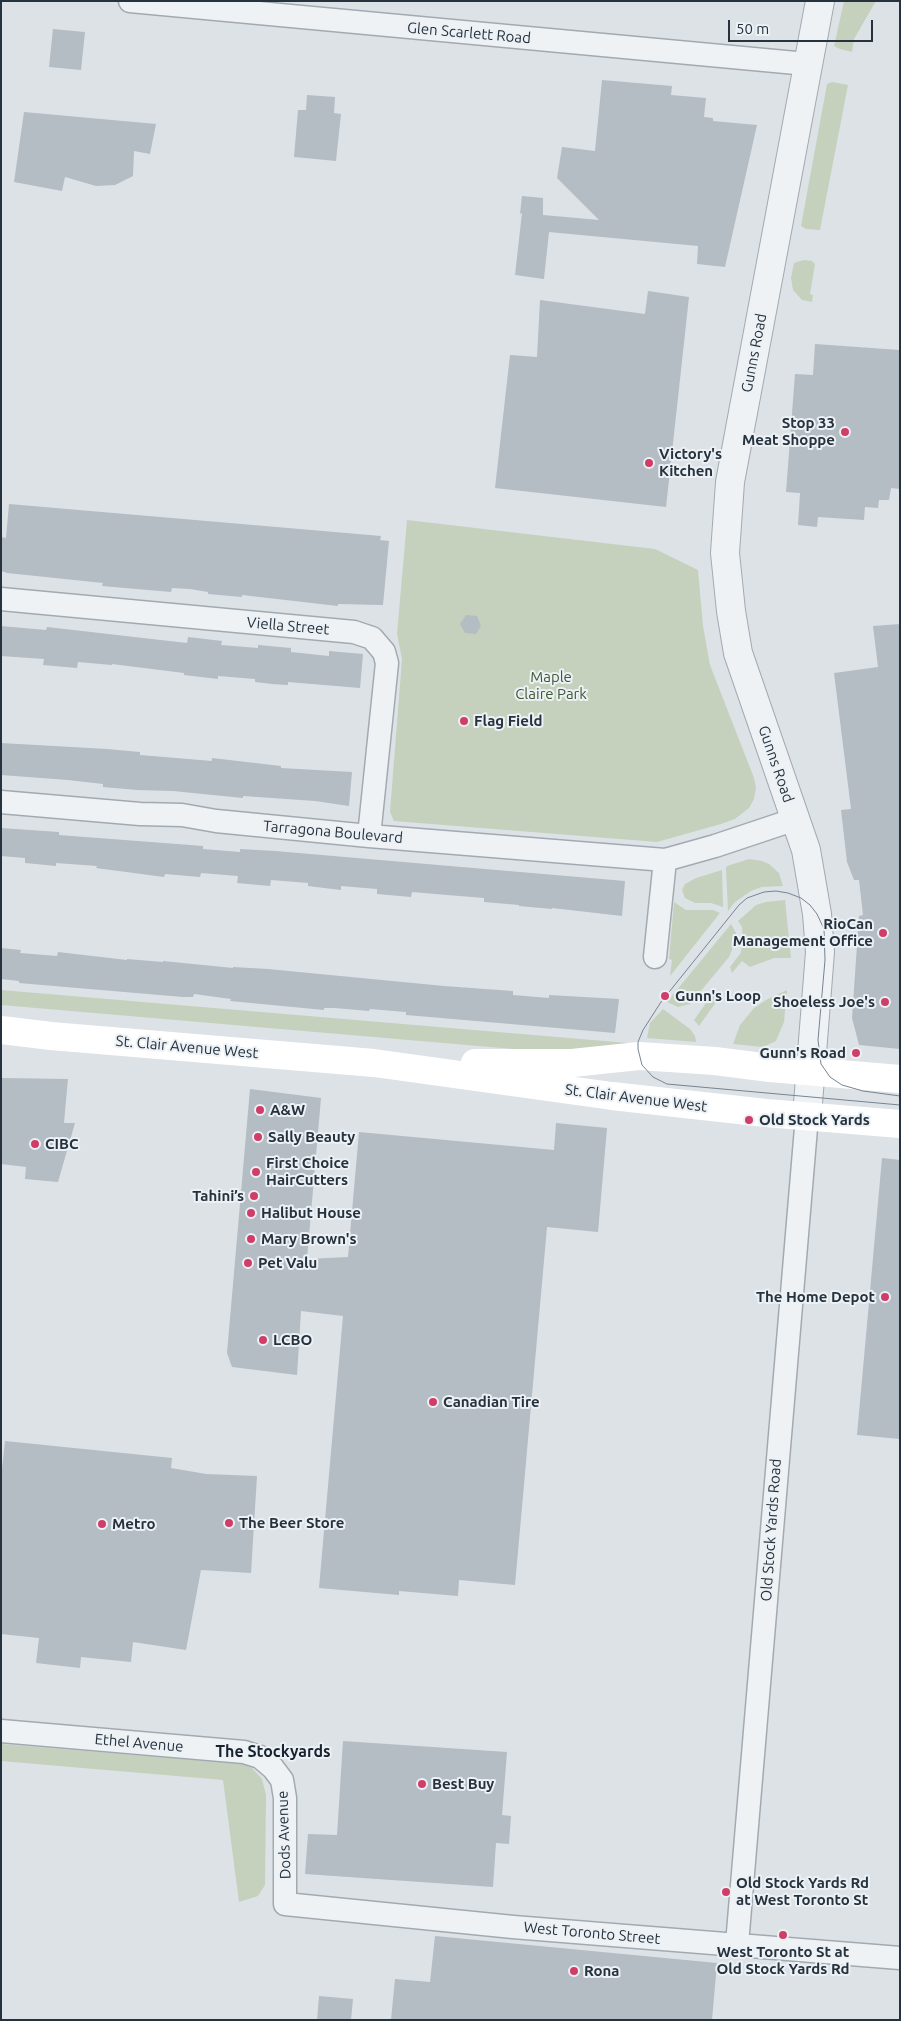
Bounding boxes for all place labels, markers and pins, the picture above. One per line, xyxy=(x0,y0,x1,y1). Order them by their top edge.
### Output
place label: Stop 33 Meat Shoppe xyxy=(742,414,835,449)
marker: Stop 33 Meat Shoppe xyxy=(839,426,851,438)
place label: Victory's Kitchen xyxy=(659,445,722,480)
marker: Victory's Kitchen xyxy=(643,457,655,469)
place label: Flag Field xyxy=(474,712,542,730)
marker: Flag Field xyxy=(458,715,470,727)
place label: RioCan Management Office xyxy=(733,915,873,950)
marker: RioCan Management Office xyxy=(877,927,889,939)
place label: Gunn's Loop xyxy=(675,987,761,1005)
marker: Gunn's Loop xyxy=(659,990,671,1002)
place label: Shoeless Joe's xyxy=(773,993,875,1011)
marker: Shoeless Joe's xyxy=(879,996,891,1008)
place label: Gunn's Road xyxy=(760,1044,846,1062)
marker: Gunn's Road xyxy=(850,1047,862,1059)
place label: A&W xyxy=(270,1101,305,1119)
marker: A&W xyxy=(254,1104,266,1116)
place label: Old Stock Yards xyxy=(759,1111,870,1129)
marker: Old Stock Yards xyxy=(743,1114,755,1126)
place label: Sally Beauty xyxy=(268,1128,355,1146)
marker: Sally Beauty xyxy=(252,1131,264,1143)
place label: CIBC xyxy=(45,1135,79,1153)
marker: CIBC xyxy=(29,1138,41,1150)
place label: First Choice HairCutters xyxy=(266,1154,349,1189)
marker: First Choice HairCutters xyxy=(250,1166,262,1178)
place label: Tahini’s xyxy=(192,1187,244,1205)
marker: Tahini’s xyxy=(248,1190,260,1202)
place label: Halibut House xyxy=(261,1204,361,1222)
marker: Halibut House xyxy=(245,1207,257,1219)
place label: Mary Brown's xyxy=(261,1230,356,1248)
marker: Mary Brown's xyxy=(245,1233,257,1245)
place label: Pet Valu xyxy=(258,1254,317,1272)
marker: Pet Valu xyxy=(242,1257,254,1269)
place label: The Home Depot xyxy=(756,1288,875,1306)
marker: The Home Depot xyxy=(879,1291,891,1303)
place label: LCBO xyxy=(273,1331,312,1349)
marker: LCBO xyxy=(257,1334,269,1346)
place label: Canadian Tire xyxy=(443,1393,540,1411)
marker: Canadian Tire xyxy=(427,1396,439,1408)
place label: The Beer Store xyxy=(239,1514,344,1532)
place label: Metro xyxy=(112,1515,156,1533)
marker: The Beer Store xyxy=(223,1517,235,1529)
marker: Metro xyxy=(96,1518,108,1530)
place label: Best Buy xyxy=(432,1775,494,1793)
marker: Best Buy xyxy=(416,1778,428,1790)
place label: Old Stock Yards Rd at West Toronto St xyxy=(736,1874,869,1909)
marker: Old Stock Yards Rd at West Toronto St xyxy=(720,1886,732,1898)
marker: West Toronto St at Old Stock Yards Rd xyxy=(777,1929,789,1941)
place label: West Toronto St at Old Stock Yards Rd xyxy=(716,1943,850,1978)
place label: Rona xyxy=(584,1962,619,1980)
marker: Rona xyxy=(568,1965,580,1977)

